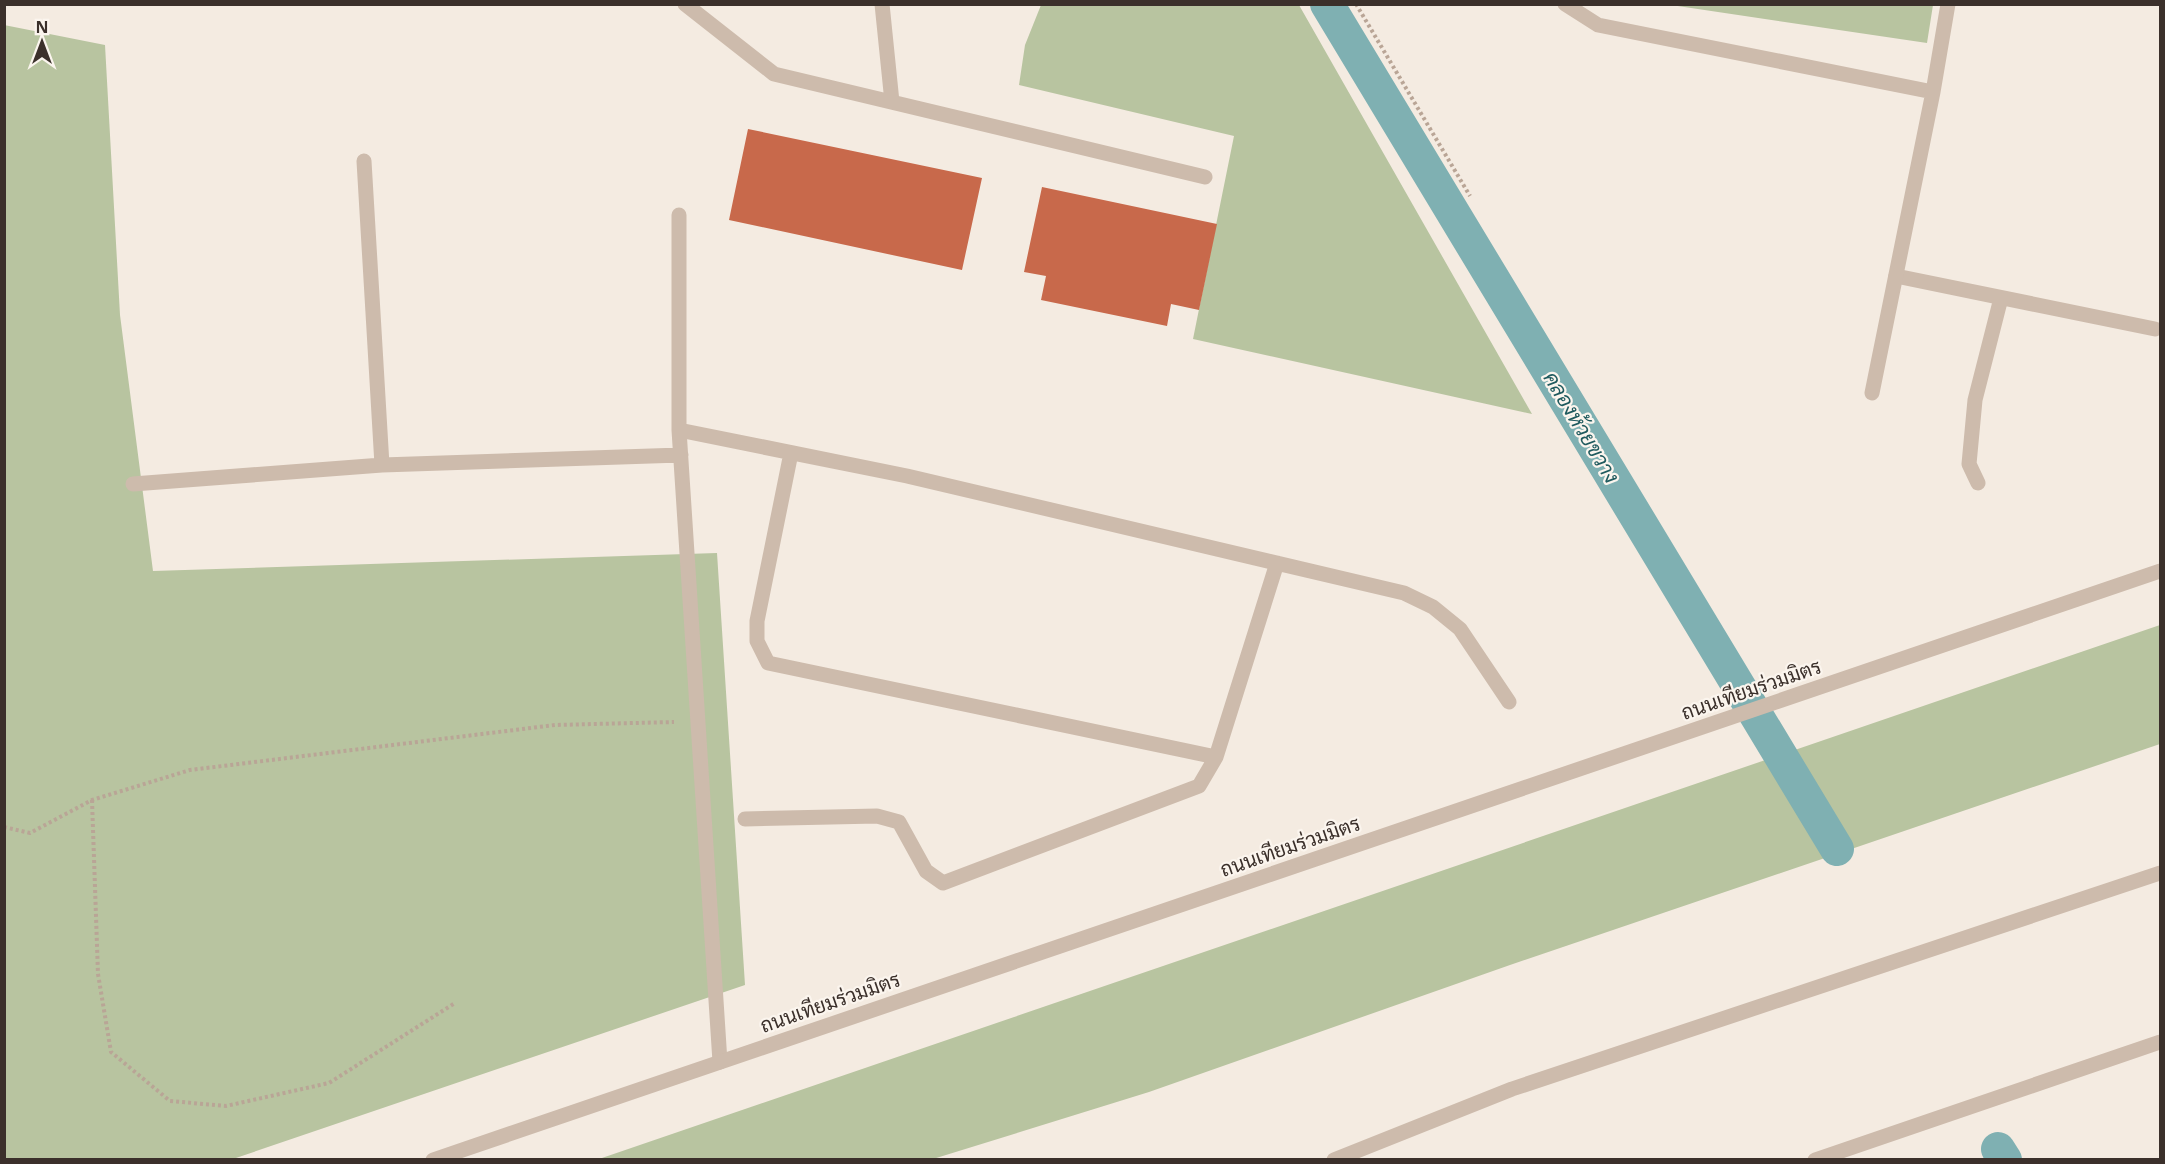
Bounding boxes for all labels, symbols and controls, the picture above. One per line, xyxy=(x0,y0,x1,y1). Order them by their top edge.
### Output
north arrow xyxy=(12,12,72,72)
text: N xyxy=(35,16,49,38)
water label: คลองห้วยขวาง xyxy=(1538,366,1626,488)
street label: ถนนเทียมร่วมมิตร xyxy=(1677,652,1825,726)
street label: ถนนเทียมร่วมมิตร xyxy=(1216,809,1364,883)
street label: ถนนเทียมร่วมมิตร xyxy=(756,965,904,1039)

